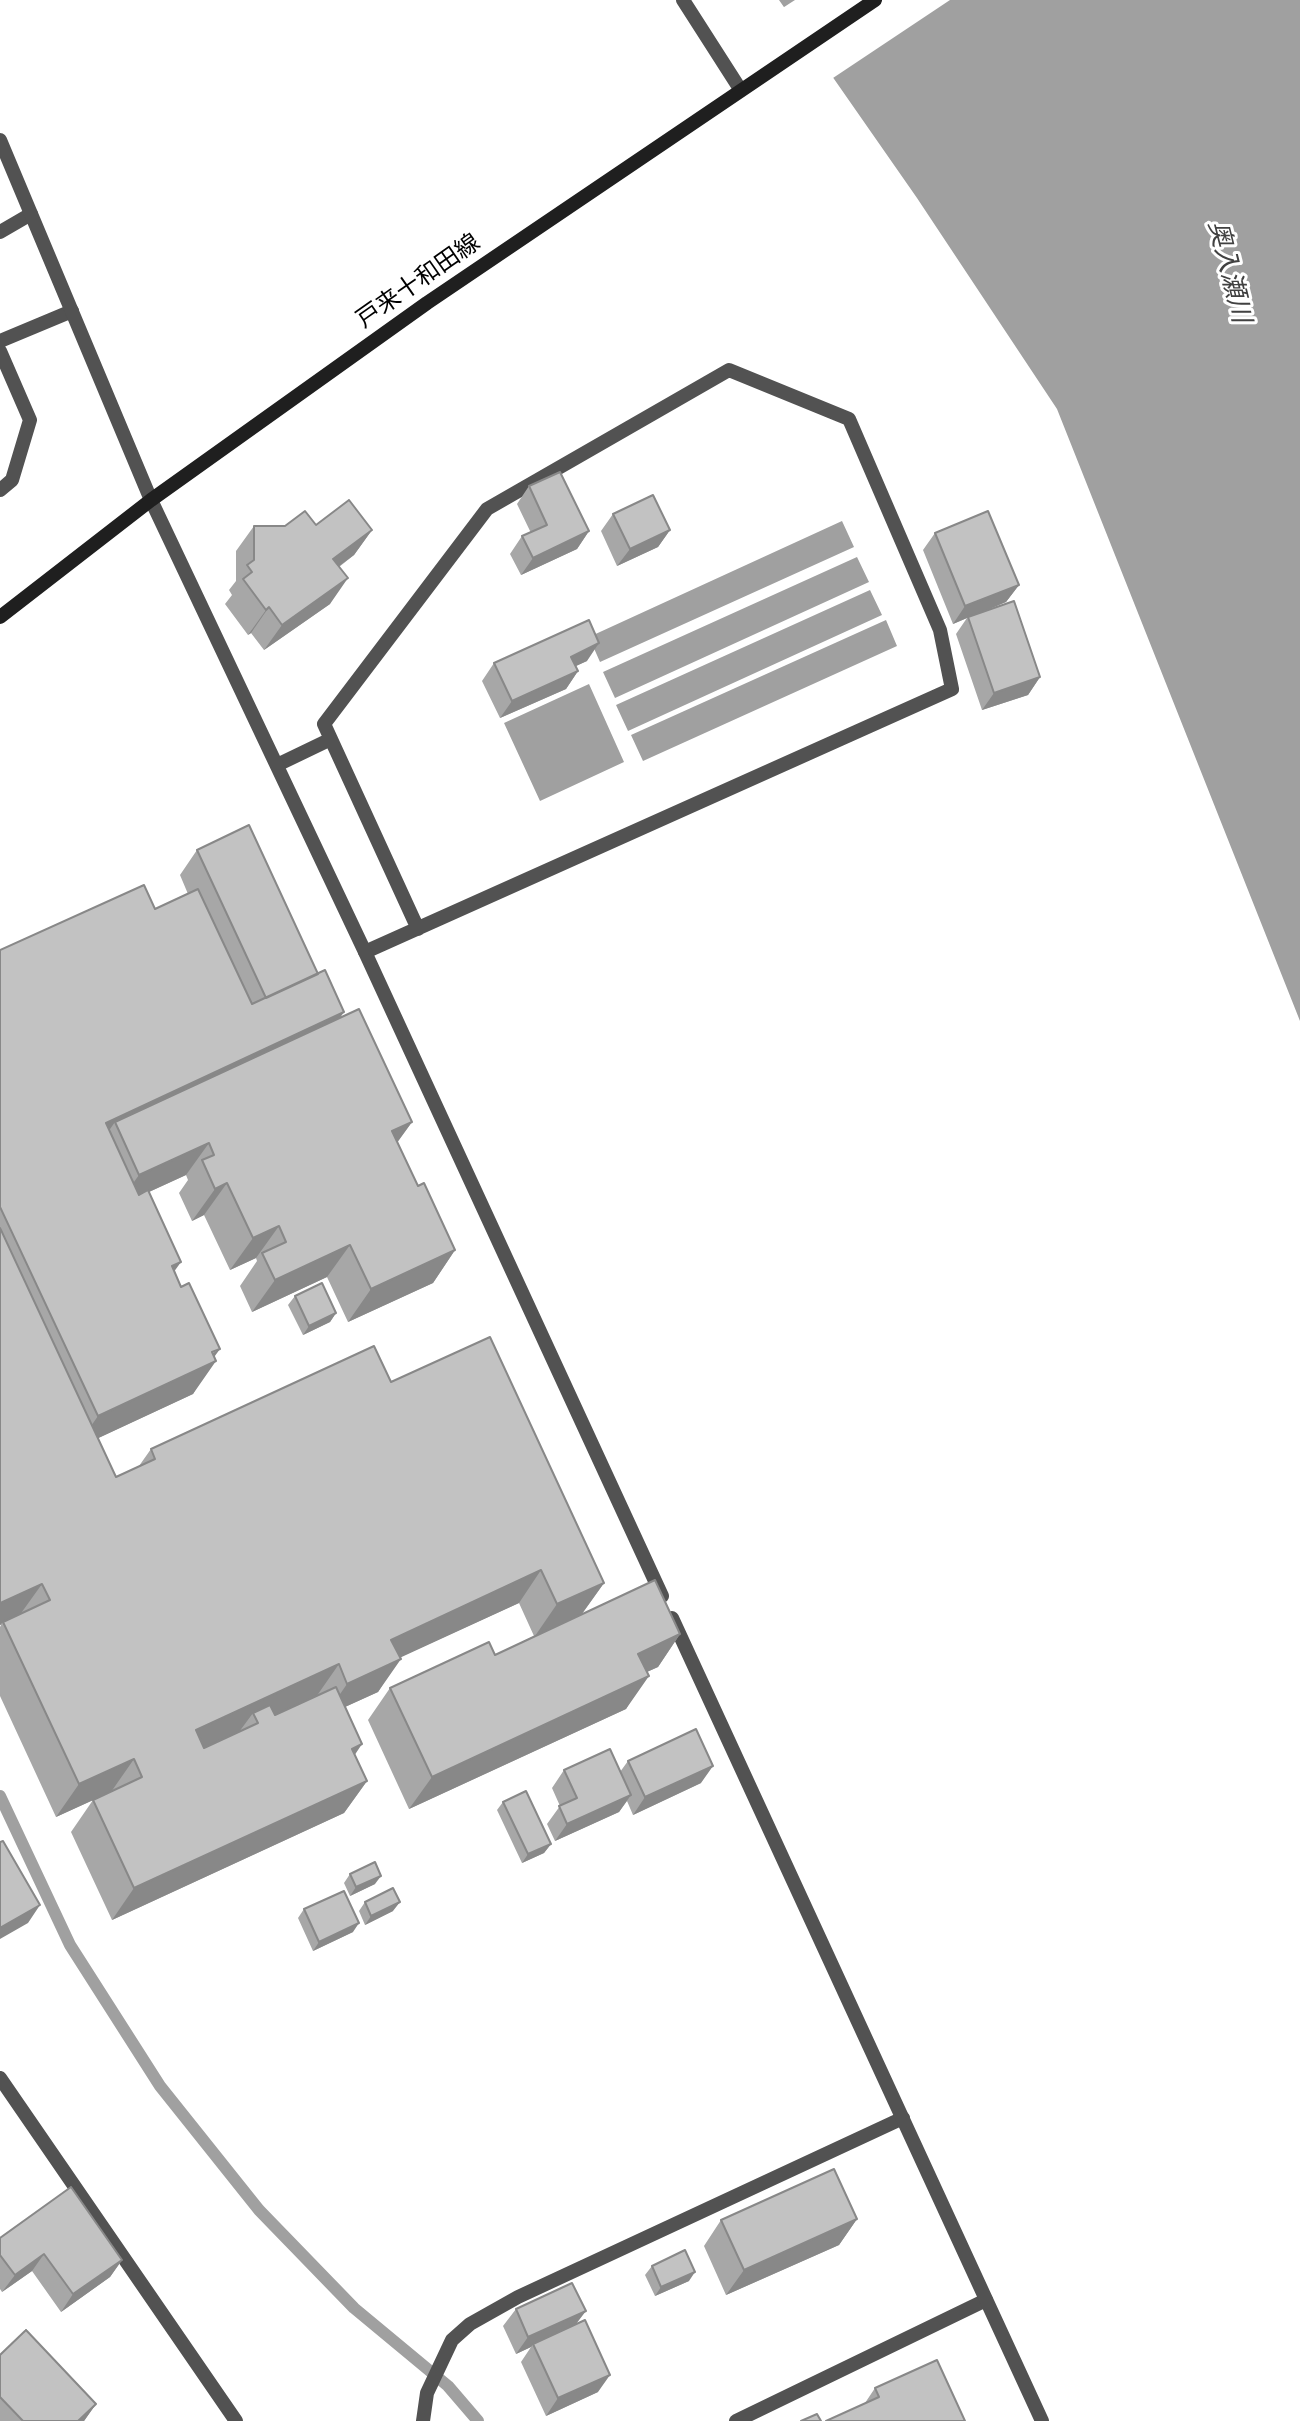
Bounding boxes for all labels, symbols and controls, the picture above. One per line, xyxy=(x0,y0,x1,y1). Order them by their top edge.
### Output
water label: 奥入瀬川 xyxy=(1200,218,1256,326)
street label: 戸来十和田線 xyxy=(352,229,486,335)

